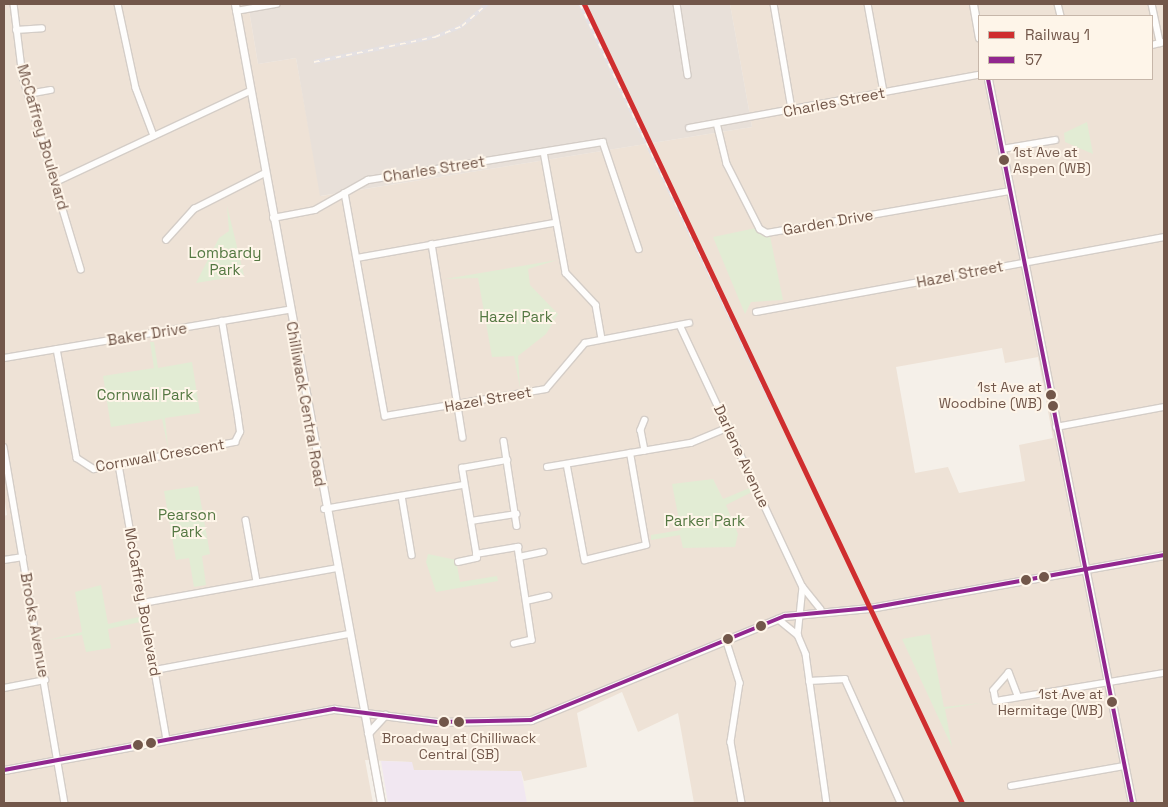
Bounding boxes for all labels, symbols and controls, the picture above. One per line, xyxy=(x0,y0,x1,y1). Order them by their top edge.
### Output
legend xyxy=(978,15,1153,80)
text: Railway 1 xyxy=(1025,25,1090,44)
text: 57 xyxy=(1025,50,1042,69)
street label: McCaffrey Boulevard xyxy=(14,62,72,212)
street label: Charles Street xyxy=(782,83,886,121)
place label: 1st Ave at Aspen (WB) xyxy=(1013,144,1091,176)
street label: Charles Street xyxy=(382,152,486,186)
marker: 1st Ave at Aspen (WB) xyxy=(999,155,1009,165)
street label: Garden Drive xyxy=(781,205,875,239)
park label: Lombardy Park xyxy=(189,243,261,278)
street label: Hazel Street xyxy=(915,257,1005,291)
park label: Hazel Park xyxy=(479,308,553,326)
street label: Baker Drive xyxy=(106,319,188,349)
street label: Chilliwack Central Road xyxy=(283,320,329,488)
place label: 1st Ave at Woodbine (WB) xyxy=(939,379,1042,412)
street label: Hazel Street xyxy=(443,382,533,416)
park label: Cornwall Park xyxy=(97,386,193,404)
marker: 1st Ave at Woodbine (WB) xyxy=(1046,390,1056,400)
unlabelled marker xyxy=(1048,401,1058,411)
street label: Darlene Avenue xyxy=(710,402,774,510)
street label: Cornwall Crescent xyxy=(94,435,226,475)
park label: Pearson Park xyxy=(158,505,216,540)
park label: Parker Park xyxy=(665,512,745,530)
street label: McCaffrey Boulevard xyxy=(121,526,165,678)
street label: Brooks Avenue xyxy=(17,571,53,679)
unlabelled marker xyxy=(1039,572,1049,582)
unlabelled marker xyxy=(1021,575,1031,585)
unlabelled marker xyxy=(756,621,766,631)
unlabelled marker xyxy=(723,634,733,644)
place label: 1st Ave at Hermitage (WB) xyxy=(998,686,1103,719)
marker: 1st Ave at Hermitage (WB) xyxy=(1107,697,1117,707)
unlabelled marker xyxy=(439,717,449,727)
marker: Broadway at Chilliwack Central (SB) xyxy=(454,717,464,727)
place label: Broadway at Chilliwack Central (SB) xyxy=(382,730,536,762)
unlabelled marker xyxy=(146,738,156,748)
unlabelled marker xyxy=(133,740,143,750)

